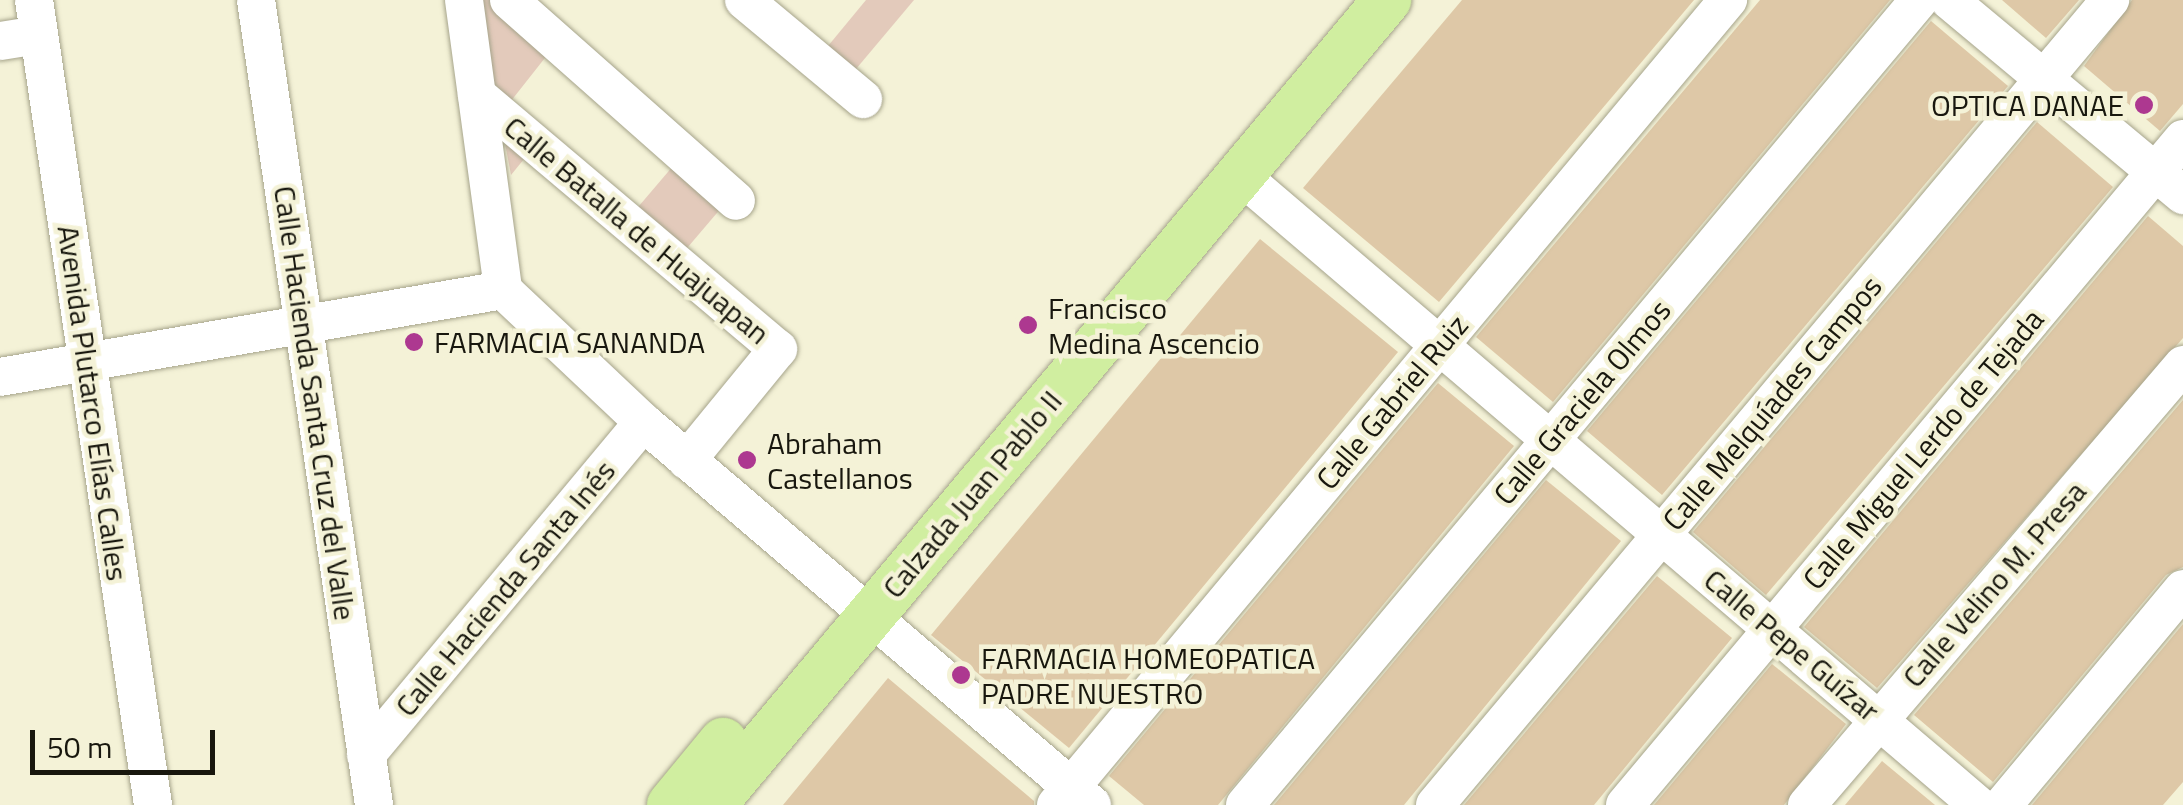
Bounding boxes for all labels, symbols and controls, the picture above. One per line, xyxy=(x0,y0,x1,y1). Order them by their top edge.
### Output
place label: OPTICA DANAE xyxy=(1931,87,2124,123)
marker: OPTICA DANAE xyxy=(2133,94,2155,116)
street label: Calle Batalla de Huajuapan xyxy=(497,109,777,351)
street label: Calle Hacienda Santa Cruz del Valle xyxy=(267,184,363,622)
street label: Avenida Plutarco Elías Calles xyxy=(50,223,136,583)
street label: Calle Melquíades Campos xyxy=(1655,268,1889,538)
place label: Francisco Medina Ascencio xyxy=(1048,290,1260,360)
street label: Calle Graciela Olmos xyxy=(1486,292,1678,512)
street label: Calle Miguel Lerdo de Tejada xyxy=(1795,302,2051,596)
street label: Calle Gabriel Ruiz xyxy=(1309,308,1475,496)
marker: Francisco Medina Ascencio xyxy=(1017,314,1039,336)
place label: FARMACIA SANANDA xyxy=(434,324,705,360)
marker: FARMACIA SANANDA xyxy=(403,331,425,353)
street label: Calzada Juan Pablo II xyxy=(875,383,1069,605)
place label: Abraham Castellanos xyxy=(767,425,913,496)
marker: Abraham Castellanos xyxy=(736,449,758,471)
street label: Calle Hacienda Santa Inés xyxy=(387,453,623,723)
street label: Calle Velino M. Presa xyxy=(1895,474,2093,694)
street label: Calle Pepe Guízar xyxy=(1697,561,1887,729)
place label: FARMACIA HOMEOPATICA PADRE NUESTRO xyxy=(981,640,1315,710)
marker: FARMACIA HOMEOPATICA PADRE NUESTRO xyxy=(950,664,972,686)
scale bar xyxy=(35,710,220,772)
text: 50 m xyxy=(47,724,112,770)

